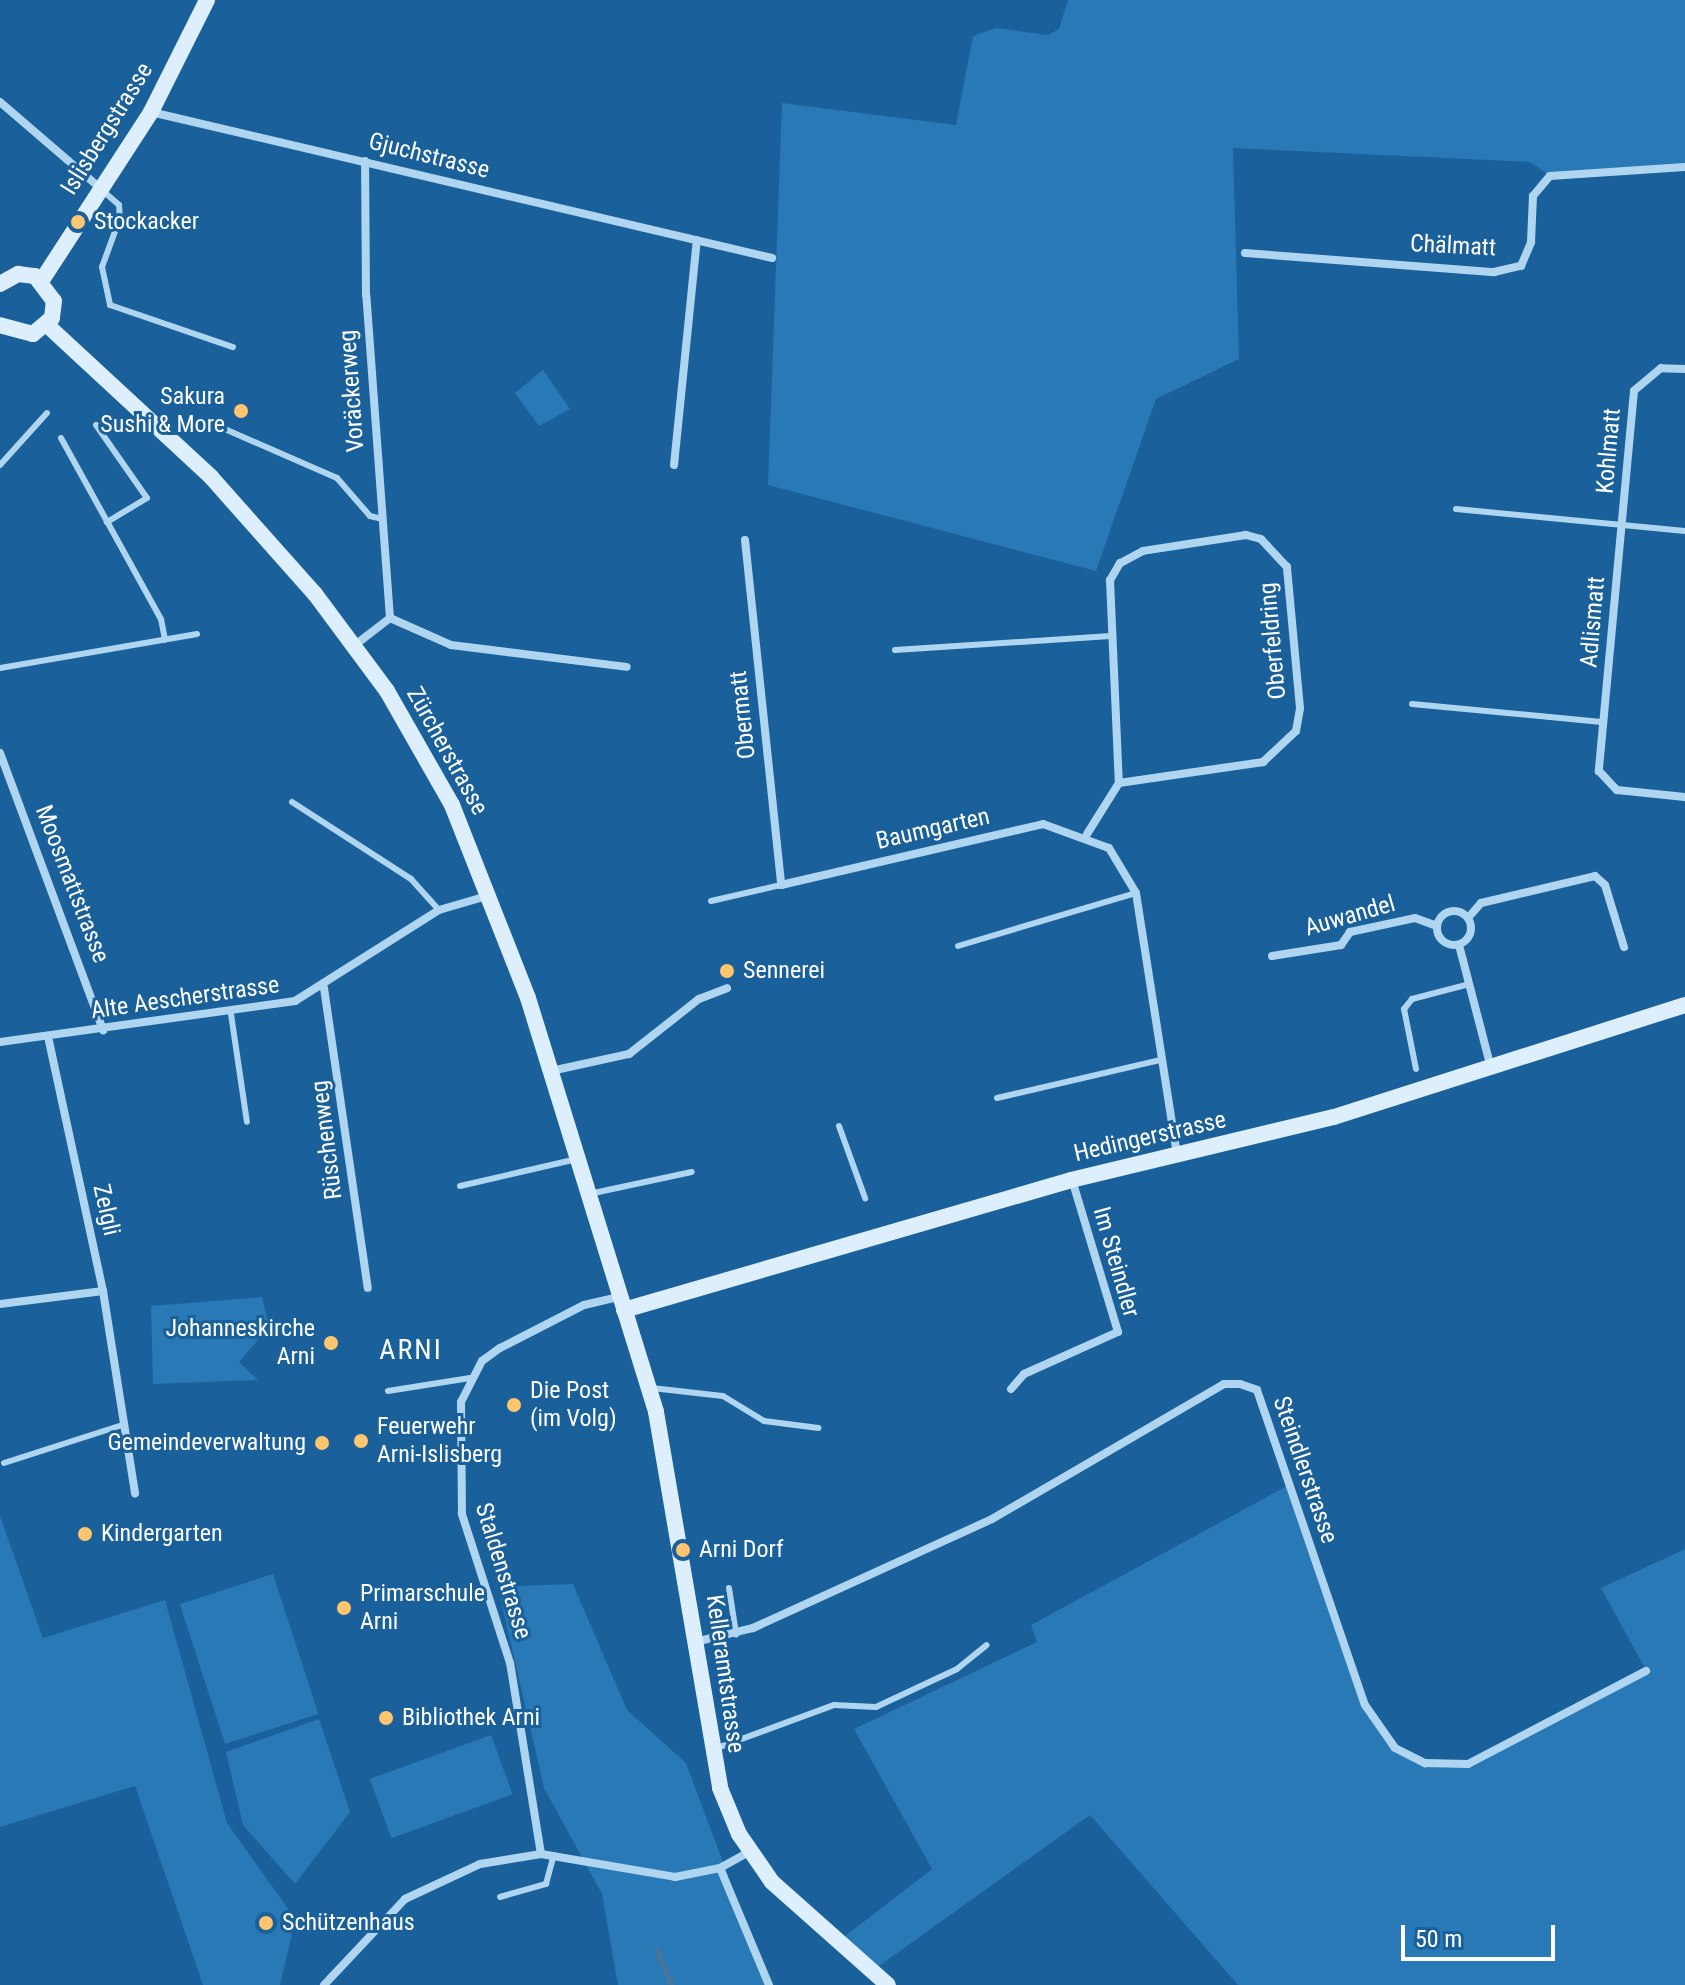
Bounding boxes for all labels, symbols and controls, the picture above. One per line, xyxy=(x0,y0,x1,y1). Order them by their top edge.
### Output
street label: Islisbergstrasse xyxy=(55,58,159,200)
street label: Gjuchstrasse xyxy=(366,127,492,185)
place label: Stockacker xyxy=(94,208,199,236)
marker: Stockacker xyxy=(69,213,87,231)
street label: Chälmatt xyxy=(1409,229,1497,263)
street label: Voräckerweg xyxy=(333,329,371,453)
place label: Sakura Sushi & More xyxy=(100,383,225,439)
marker: Sakura Sushi & More xyxy=(232,402,250,420)
street label: Kohlmatt xyxy=(1591,407,1627,495)
street label: Adlismatt xyxy=(1575,575,1611,669)
street label: Oberfeldring xyxy=(1254,581,1292,701)
street label: Obermatt xyxy=(724,669,762,761)
street label: Zürcherstrasse xyxy=(400,682,494,820)
street label: Moosmattstrasse xyxy=(29,801,115,967)
street label: Baumgarten xyxy=(874,802,992,856)
street label: Auwandel xyxy=(1301,889,1399,943)
place label: Sennerei xyxy=(743,957,825,985)
marker: Sennerei xyxy=(718,962,736,980)
street label: Alte Aescherstrasse xyxy=(89,971,281,1025)
street label: Rüschenweg xyxy=(305,1079,349,1201)
street label: Hedingerstrasse xyxy=(1071,1106,1229,1168)
street label: Zelgli xyxy=(86,1181,126,1239)
street label: Im Steindler xyxy=(1087,1203,1145,1321)
place label: Johanneskirche Arni xyxy=(165,1315,315,1371)
district label: ARNI xyxy=(379,1333,443,1367)
marker: Johanneskirche Arni xyxy=(322,1334,340,1352)
place label: Die Post (im Volg) xyxy=(530,1377,617,1433)
street label: Steindlerstrasse xyxy=(1266,1393,1344,1547)
marker: Die Post (im Volg) xyxy=(505,1396,523,1414)
place label: Feuerwehr Arni-Islisberg xyxy=(377,1413,502,1469)
place label: Gemeindeverwaltung xyxy=(107,1429,306,1457)
marker: Feuerwehr Arni-Islisberg xyxy=(352,1432,370,1450)
marker: Gemeindeverwaltung xyxy=(313,1434,331,1452)
street label: Staldenstrasse xyxy=(469,1499,537,1643)
place label: Kindergarten xyxy=(101,1520,223,1548)
marker: Kindergarten xyxy=(76,1525,94,1543)
place label: Arni Dorf xyxy=(699,1536,784,1564)
marker: Arni Dorf xyxy=(674,1541,692,1559)
place label: Primarschule Arni xyxy=(360,1580,485,1636)
street label: Kelleramtstrasse xyxy=(700,1593,750,1755)
marker: Primarschule Arni xyxy=(335,1599,353,1617)
place label: Bibliothek Arni xyxy=(402,1704,540,1732)
marker: Bibliothek Arni xyxy=(377,1709,395,1727)
place label: Schützenhaus xyxy=(282,1909,415,1937)
scale bar xyxy=(1405,1909,1559,1959)
marker: Schützenhaus xyxy=(257,1914,275,1932)
text: 50 m xyxy=(1415,1925,1462,1953)

